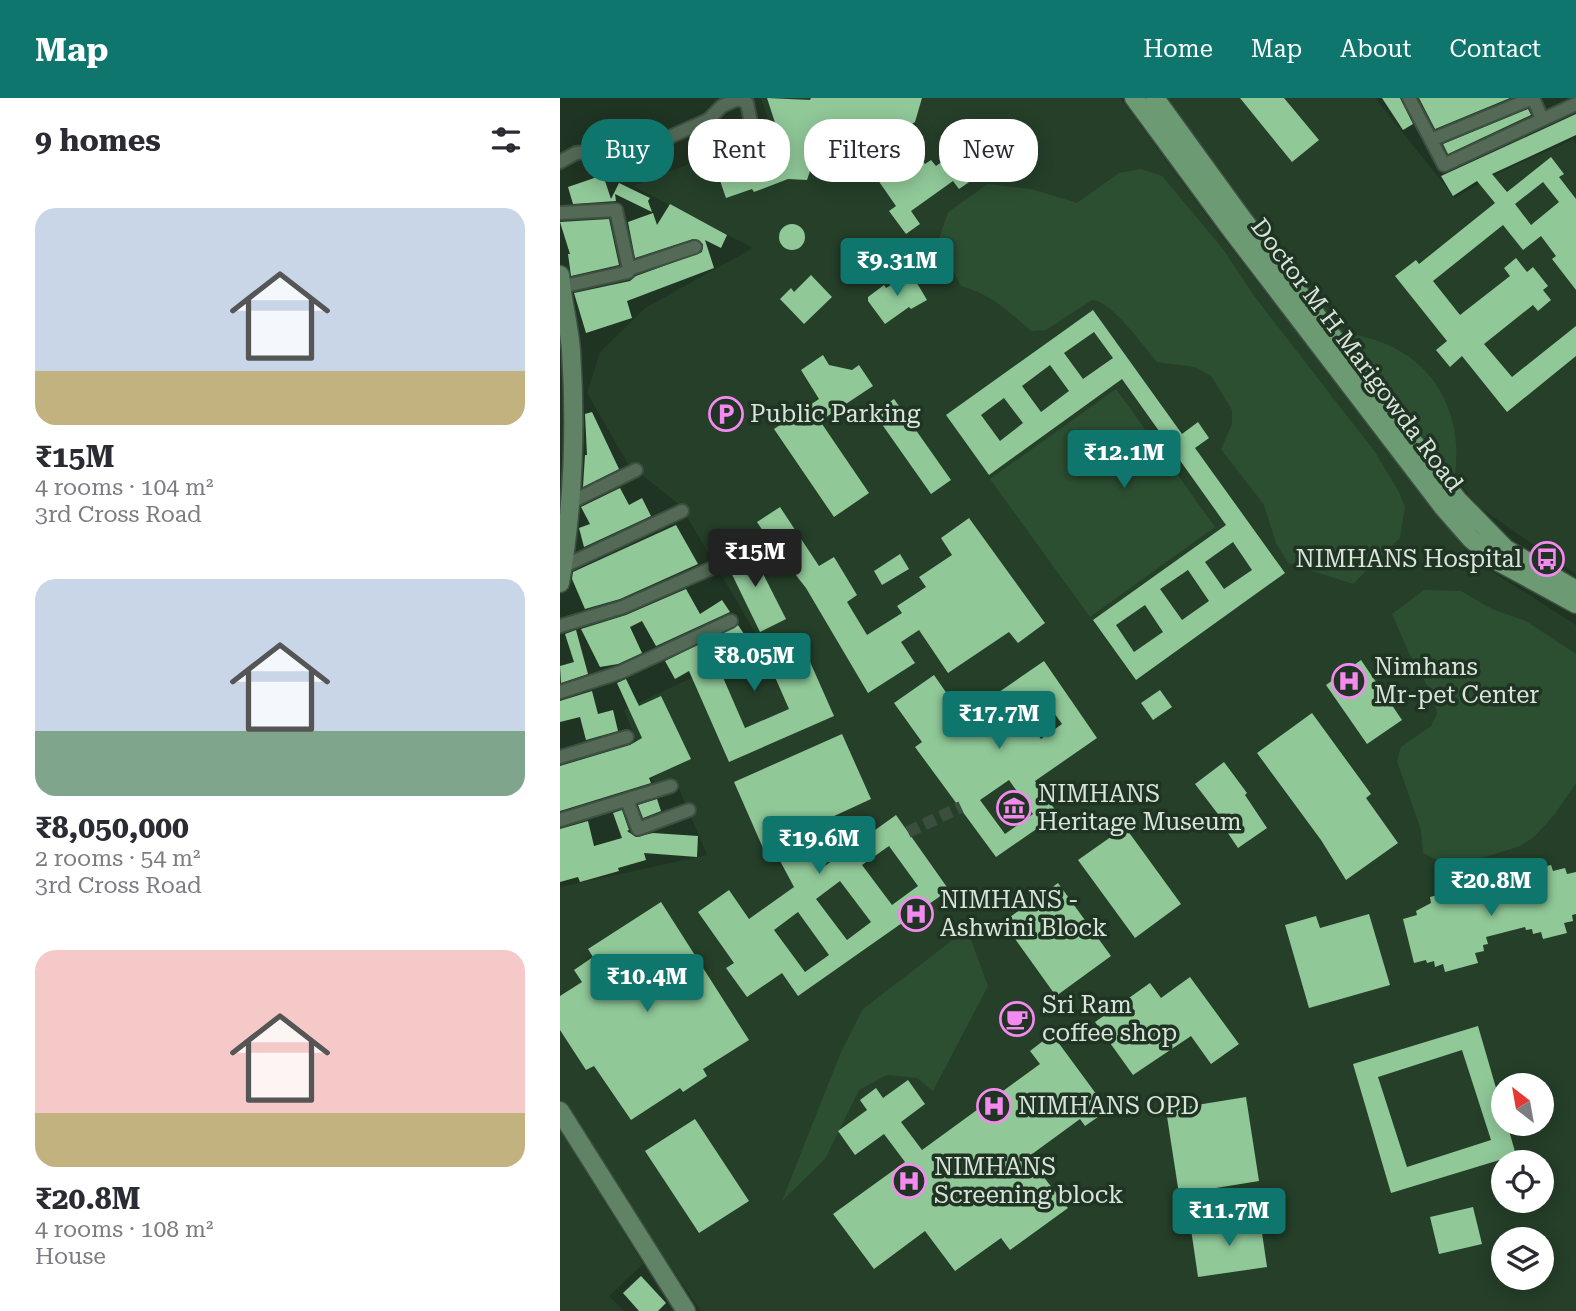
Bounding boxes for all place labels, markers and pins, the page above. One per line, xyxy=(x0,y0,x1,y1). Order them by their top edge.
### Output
pin: ₹9.31M xyxy=(840,238,954,298)
parking icon: Public Parking xyxy=(707,395,745,433)
place label: Public Parking xyxy=(750,400,921,428)
pin: ₹12.1M xyxy=(1067,430,1181,490)
pin: ₹15M xyxy=(714,530,796,589)
bus stop icon: NIMHANS Hospital xyxy=(1528,540,1566,578)
place label: NIMHANS Hospital xyxy=(1296,545,1522,573)
pin: ₹8.05M xyxy=(697,634,811,693)
place label: Nimhans Mr-pet Center xyxy=(1374,653,1539,709)
hospital icon: Nimhans Mr-pet Center xyxy=(1330,662,1368,700)
pin: ₹17.7M xyxy=(942,692,1056,751)
place label: NIMHANS Heritage Museum xyxy=(1038,780,1242,836)
museum icon: NIMHANS Heritage Museum xyxy=(995,789,1033,827)
pin: ₹19.6M xyxy=(762,816,876,876)
pin: ₹20.8M xyxy=(1434,858,1548,918)
place label: NIMHANS - Ashwini Block xyxy=(940,886,1107,942)
hospital icon: NIMHANS - Ashwini Block xyxy=(897,895,935,933)
pin: ₹10.4M xyxy=(590,954,704,1014)
place label: Sri Ram coffee shop xyxy=(1042,991,1177,1047)
cafe icon: Sri Ram coffee shop xyxy=(998,1000,1036,1038)
hospital icon: NIMHANS OPD xyxy=(975,1087,1013,1125)
place label: NIMHANS OPD xyxy=(1018,1092,1199,1120)
place label: NIMHANS Screening block xyxy=(934,1153,1123,1209)
hospital icon: NIMHANS Screening block xyxy=(890,1162,928,1200)
pin: ₹11.7M xyxy=(1172,1188,1286,1248)

